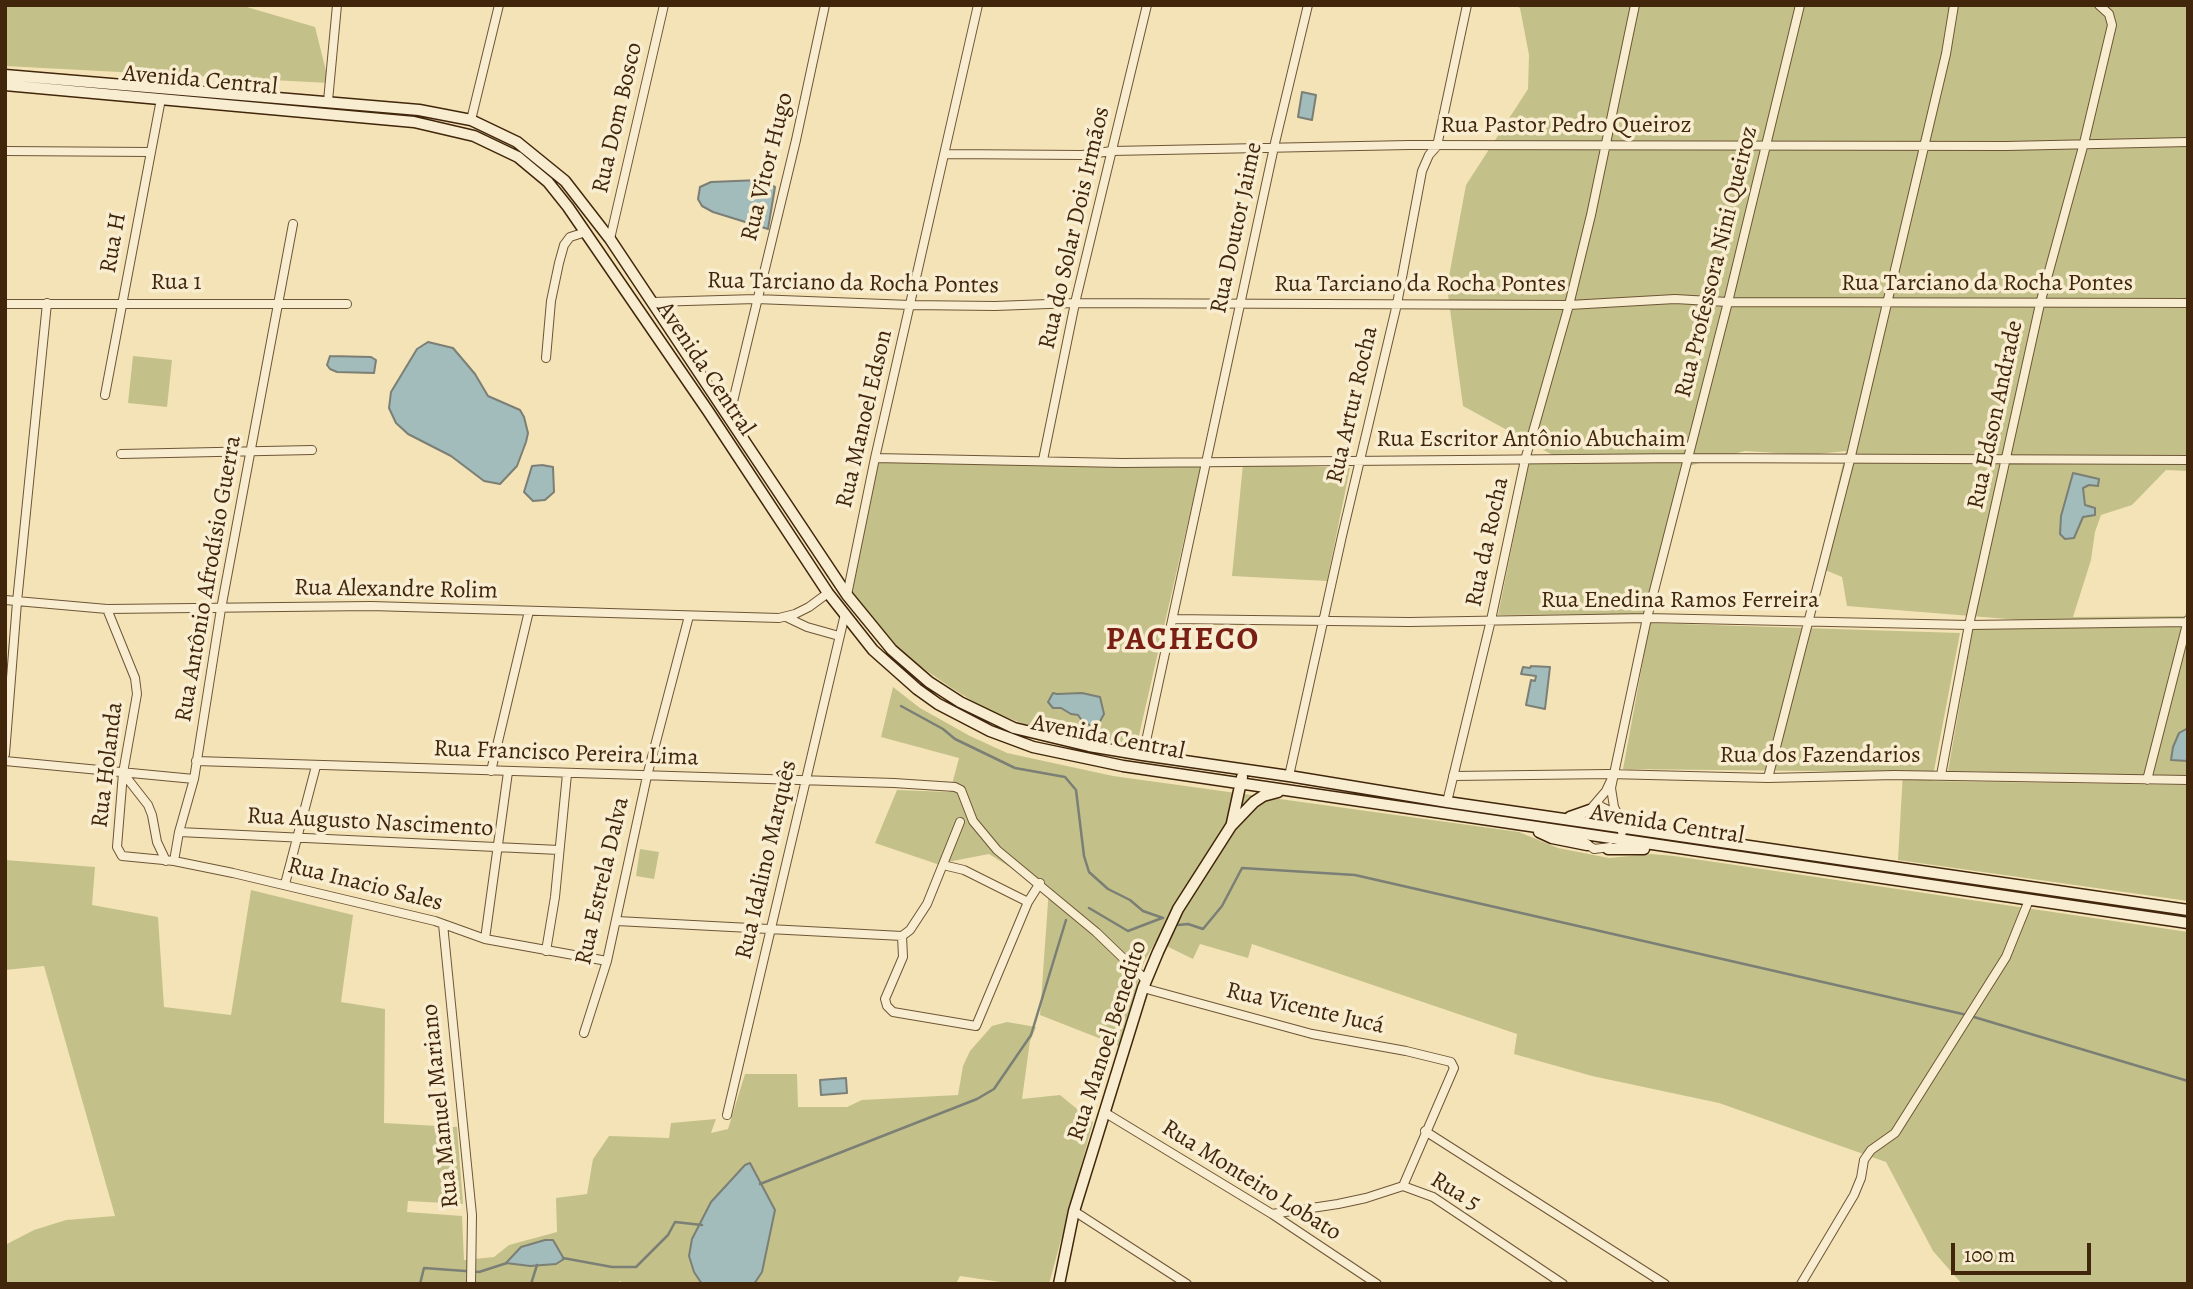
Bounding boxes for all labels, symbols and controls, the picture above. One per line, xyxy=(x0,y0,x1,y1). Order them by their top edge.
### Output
street label: Rua Dom Bosco xyxy=(587,40,649,196)
street label: Avenida Central xyxy=(121,60,279,102)
street label: Rua Vitor Hugo xyxy=(736,90,800,244)
street label: Rua do Solar Dois Irmãos xyxy=(1033,104,1117,352)
street label: Rua Pastor Pedro Queiroz xyxy=(1441,112,1691,140)
street label: Rua Professora Nini Queiroz xyxy=(1669,123,1765,401)
street label: Rua Doutor Jaime xyxy=(1205,140,1269,316)
street label: Rua H xyxy=(95,210,133,276)
street label: Rua Tarciano da Rocha Pontes xyxy=(707,267,999,301)
street label: Rua 1 xyxy=(150,269,202,297)
street label: Rua Tarciano da Rocha Pontes xyxy=(1841,270,2133,298)
street label: Rua Tarciano da Rocha Pontes xyxy=(1274,271,1566,299)
street label: Avenida Central xyxy=(650,296,760,442)
street label: Rua Edson Andrade xyxy=(1962,318,2030,512)
street label: Rua Artur Rocha xyxy=(1321,324,1385,486)
street label: Rua Manoel Edson xyxy=(831,327,899,511)
street label: Rua Escritor Antônio Abuchaim xyxy=(1376,426,1686,454)
street label: Rua Antônio Afrodísio Guerra xyxy=(170,434,248,724)
street label: Rua da Rocha xyxy=(1460,475,1516,609)
street label: Rua Alexandre Rolim xyxy=(294,574,498,606)
street label: Rua Enedina Ramos Ferreira xyxy=(1541,587,1819,615)
district label: PACHECO xyxy=(1107,622,1259,660)
street label: Rua Holanda xyxy=(86,700,130,830)
street label: Avenida Central xyxy=(1029,709,1187,767)
street label: Rua Francisco Pereira Lima xyxy=(433,735,699,773)
street label: Rua dos Fazendarios xyxy=(1719,742,1921,770)
street label: Rua Idalino Marquês xyxy=(730,758,804,962)
street label: Rua Estrela Dalva xyxy=(570,794,636,968)
street label: Avenida Central xyxy=(1588,799,1746,851)
street label: Rua Augusto Nascimento xyxy=(246,802,494,844)
street label: Rua Inacio Sales xyxy=(284,852,446,918)
street label: Rua Manoel Benedito xyxy=(1062,937,1154,1145)
street label: Rua Vicente Jucá xyxy=(1223,977,1387,1041)
street label: Rua Manuel Mariano xyxy=(416,1002,466,1210)
street label: Rua Monteiro Lobato xyxy=(1156,1114,1346,1248)
street label: Rua 5 xyxy=(1425,1166,1485,1218)
scale bar xyxy=(1955,1230,2095,1274)
text: 100 m xyxy=(1964,1241,2015,1269)

